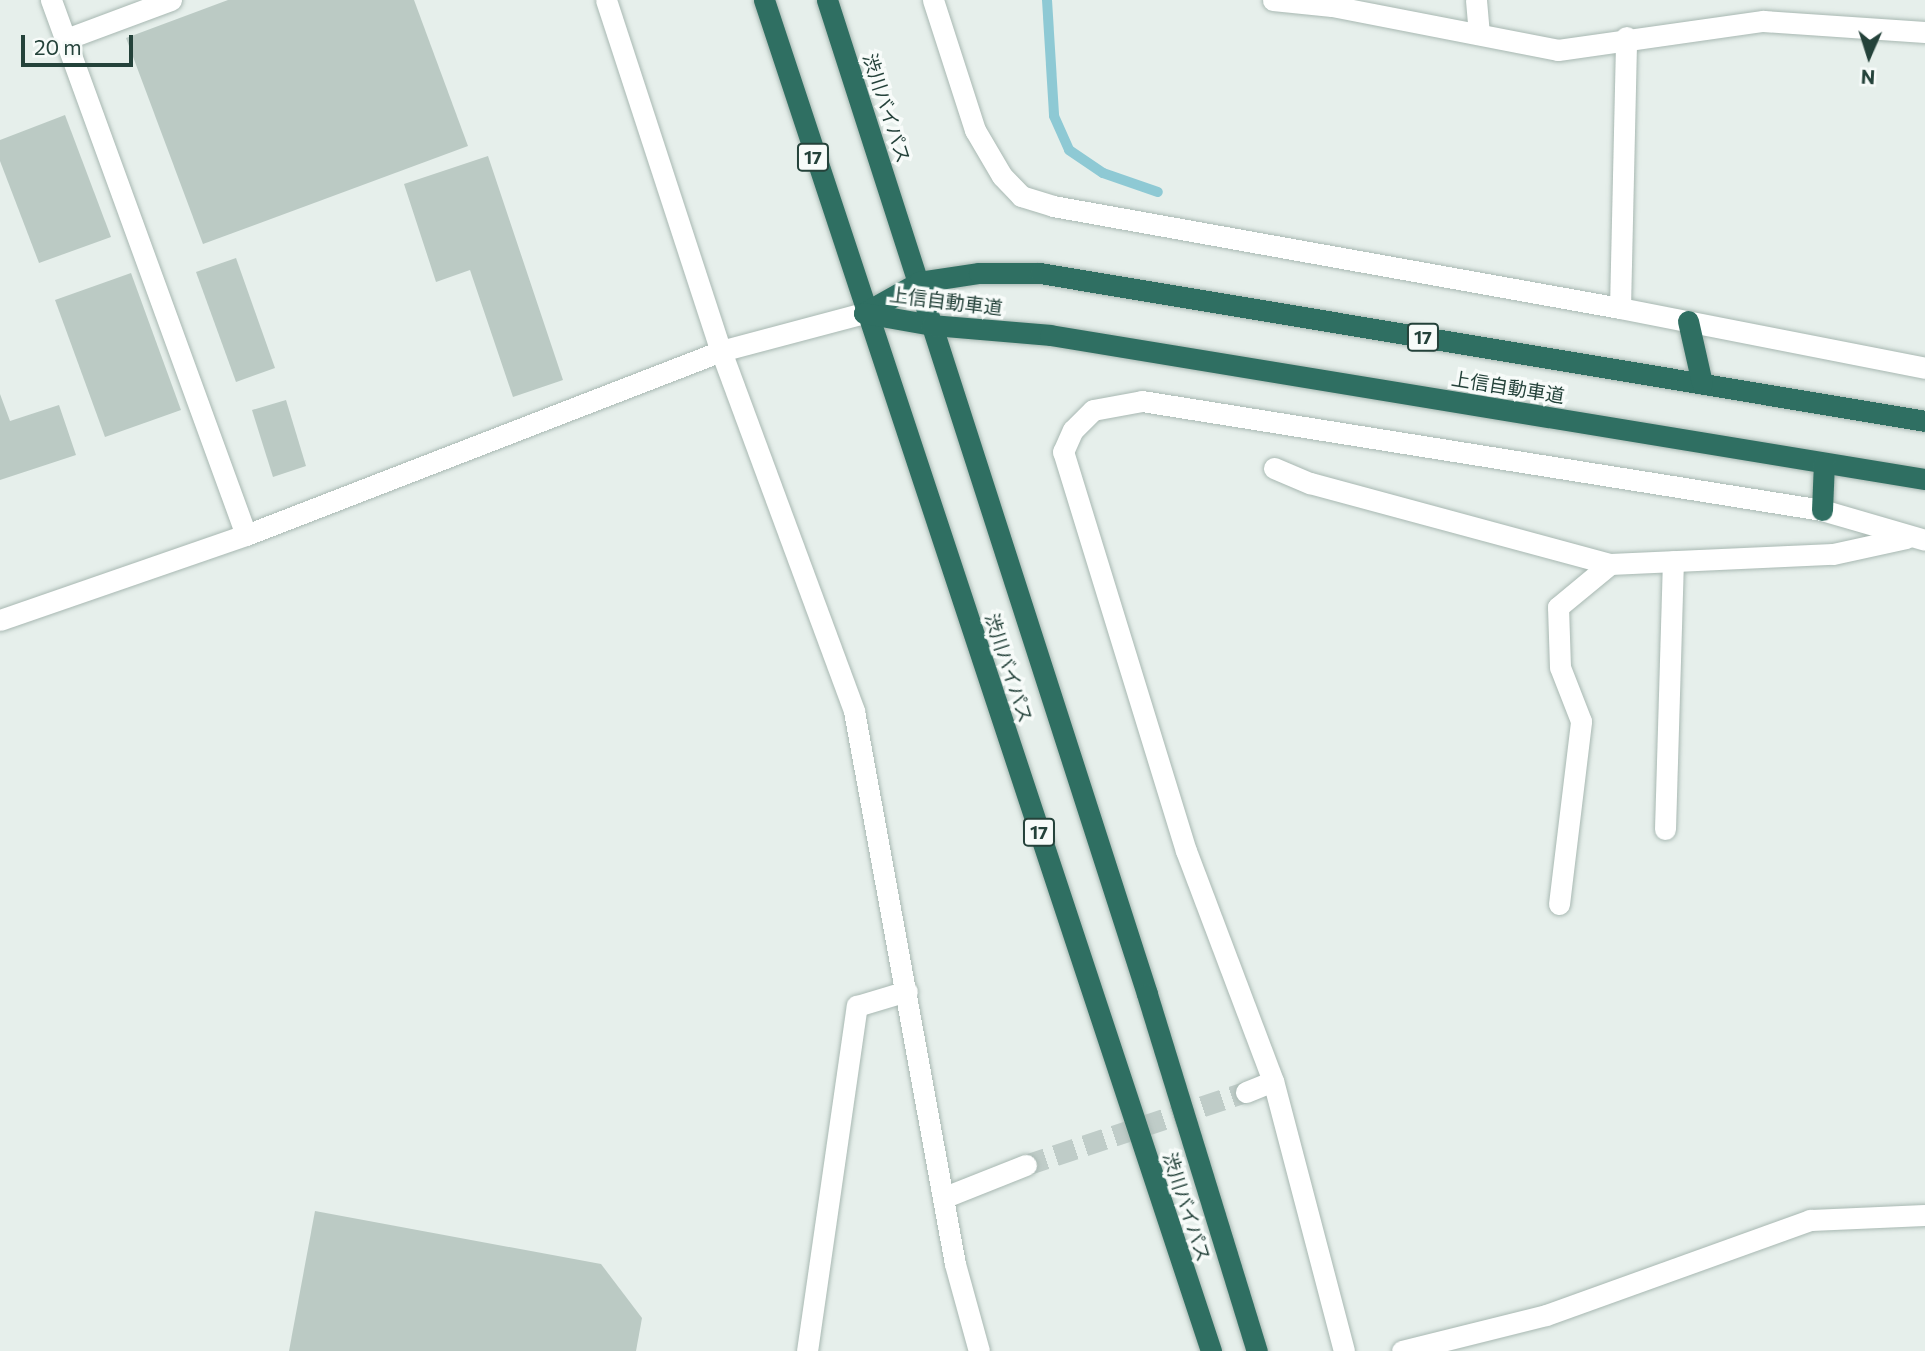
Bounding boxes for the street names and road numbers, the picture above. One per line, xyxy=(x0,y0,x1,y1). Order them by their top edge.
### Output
street label: 渋川バイパス xyxy=(859,50,915,166)
road number: 17 xyxy=(796,142,830,172)
street label: 上信自動車道 xyxy=(888,283,1004,319)
road number: 17 xyxy=(1406,323,1440,352)
street label: 上信自動車道 xyxy=(1450,367,1566,407)
street label: 渋川バイパス xyxy=(981,610,1037,726)
road number: 17 xyxy=(1021,818,1056,846)
street label: 渋川バイパス xyxy=(1159,1149,1215,1265)

